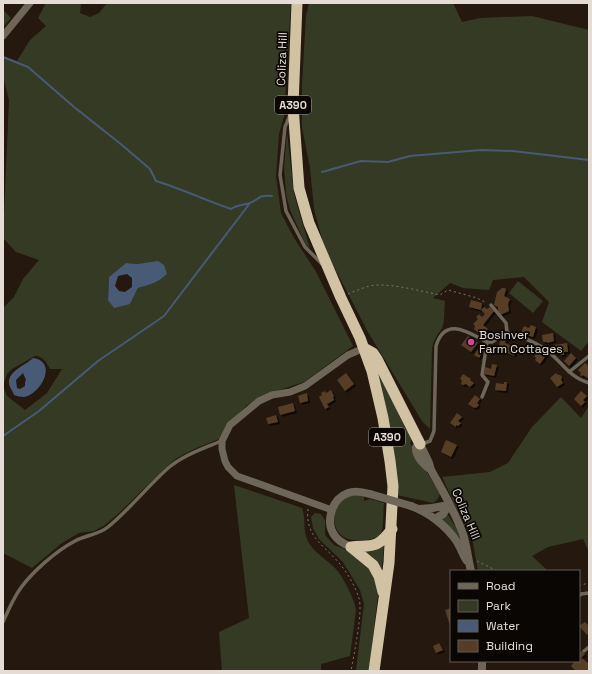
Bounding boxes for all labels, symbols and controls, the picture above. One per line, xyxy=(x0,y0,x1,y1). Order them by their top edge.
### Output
street label: Coliza Hill xyxy=(273,32,291,86)
road number: A390 xyxy=(275,96,311,114)
place label: Bosinver Farm Cottages xyxy=(479,327,563,357)
marker: Bosinver Farm Cottages xyxy=(466,337,476,347)
road number: A390 xyxy=(369,428,405,446)
street label: Coliza Hill xyxy=(448,486,484,542)
legend xyxy=(450,570,580,662)
text: Road xyxy=(486,578,515,594)
text: Park xyxy=(486,598,511,614)
text: Water xyxy=(486,618,520,634)
text: Building xyxy=(486,638,533,654)

